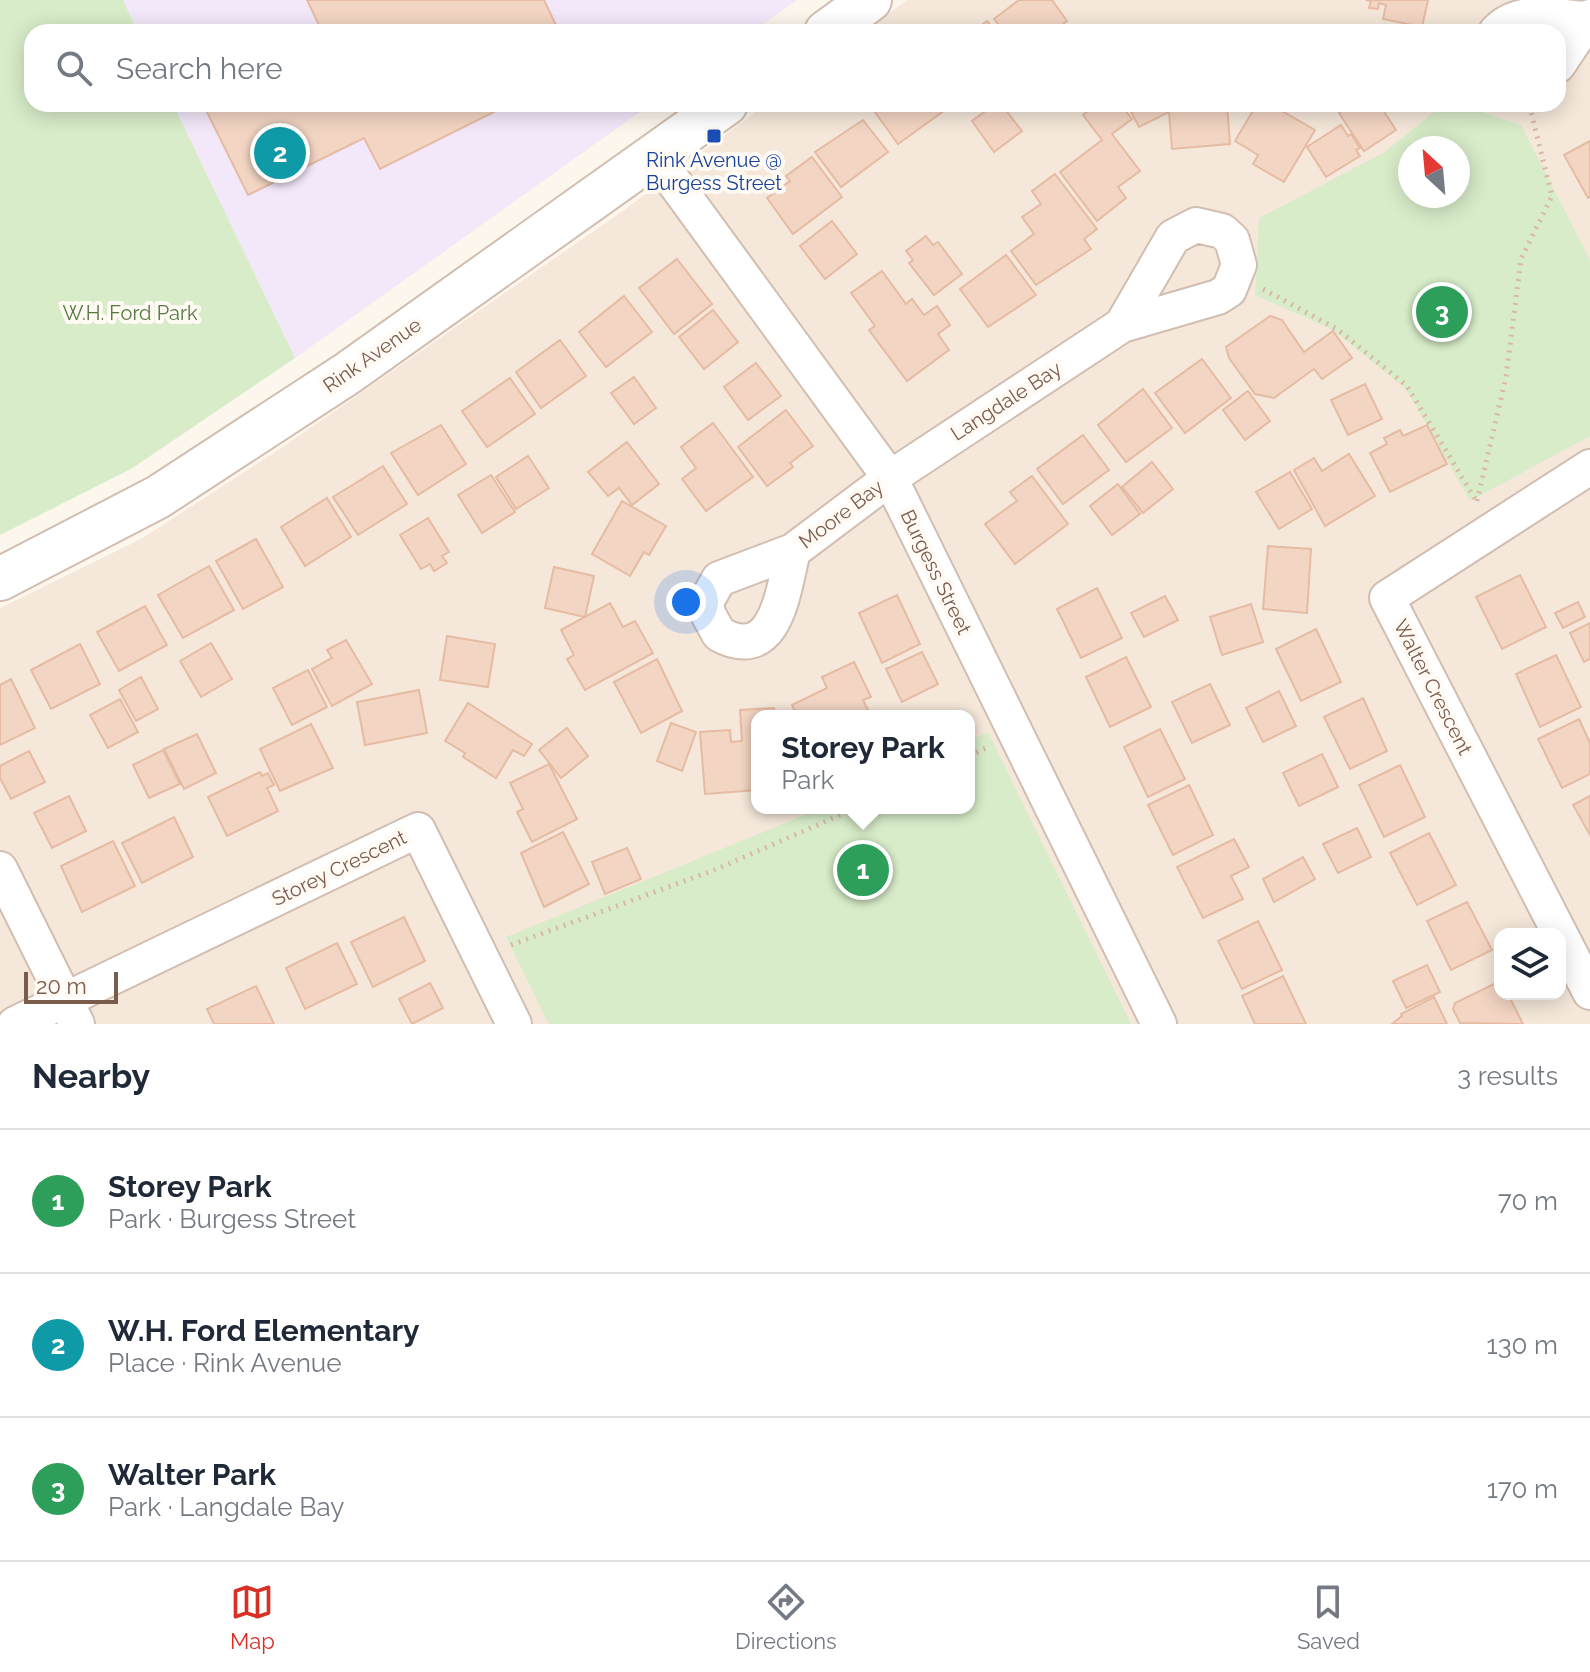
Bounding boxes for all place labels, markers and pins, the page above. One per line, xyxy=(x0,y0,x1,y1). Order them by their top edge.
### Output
pin: 2 xyxy=(254,123,306,183)
marker: Rink Avenue @ Burgess Street xyxy=(705,127,723,145)
place label: Rink Avenue @ Burgess Street xyxy=(646,148,782,195)
pin: 3 xyxy=(1416,282,1468,342)
pin: 1 xyxy=(837,840,889,900)

